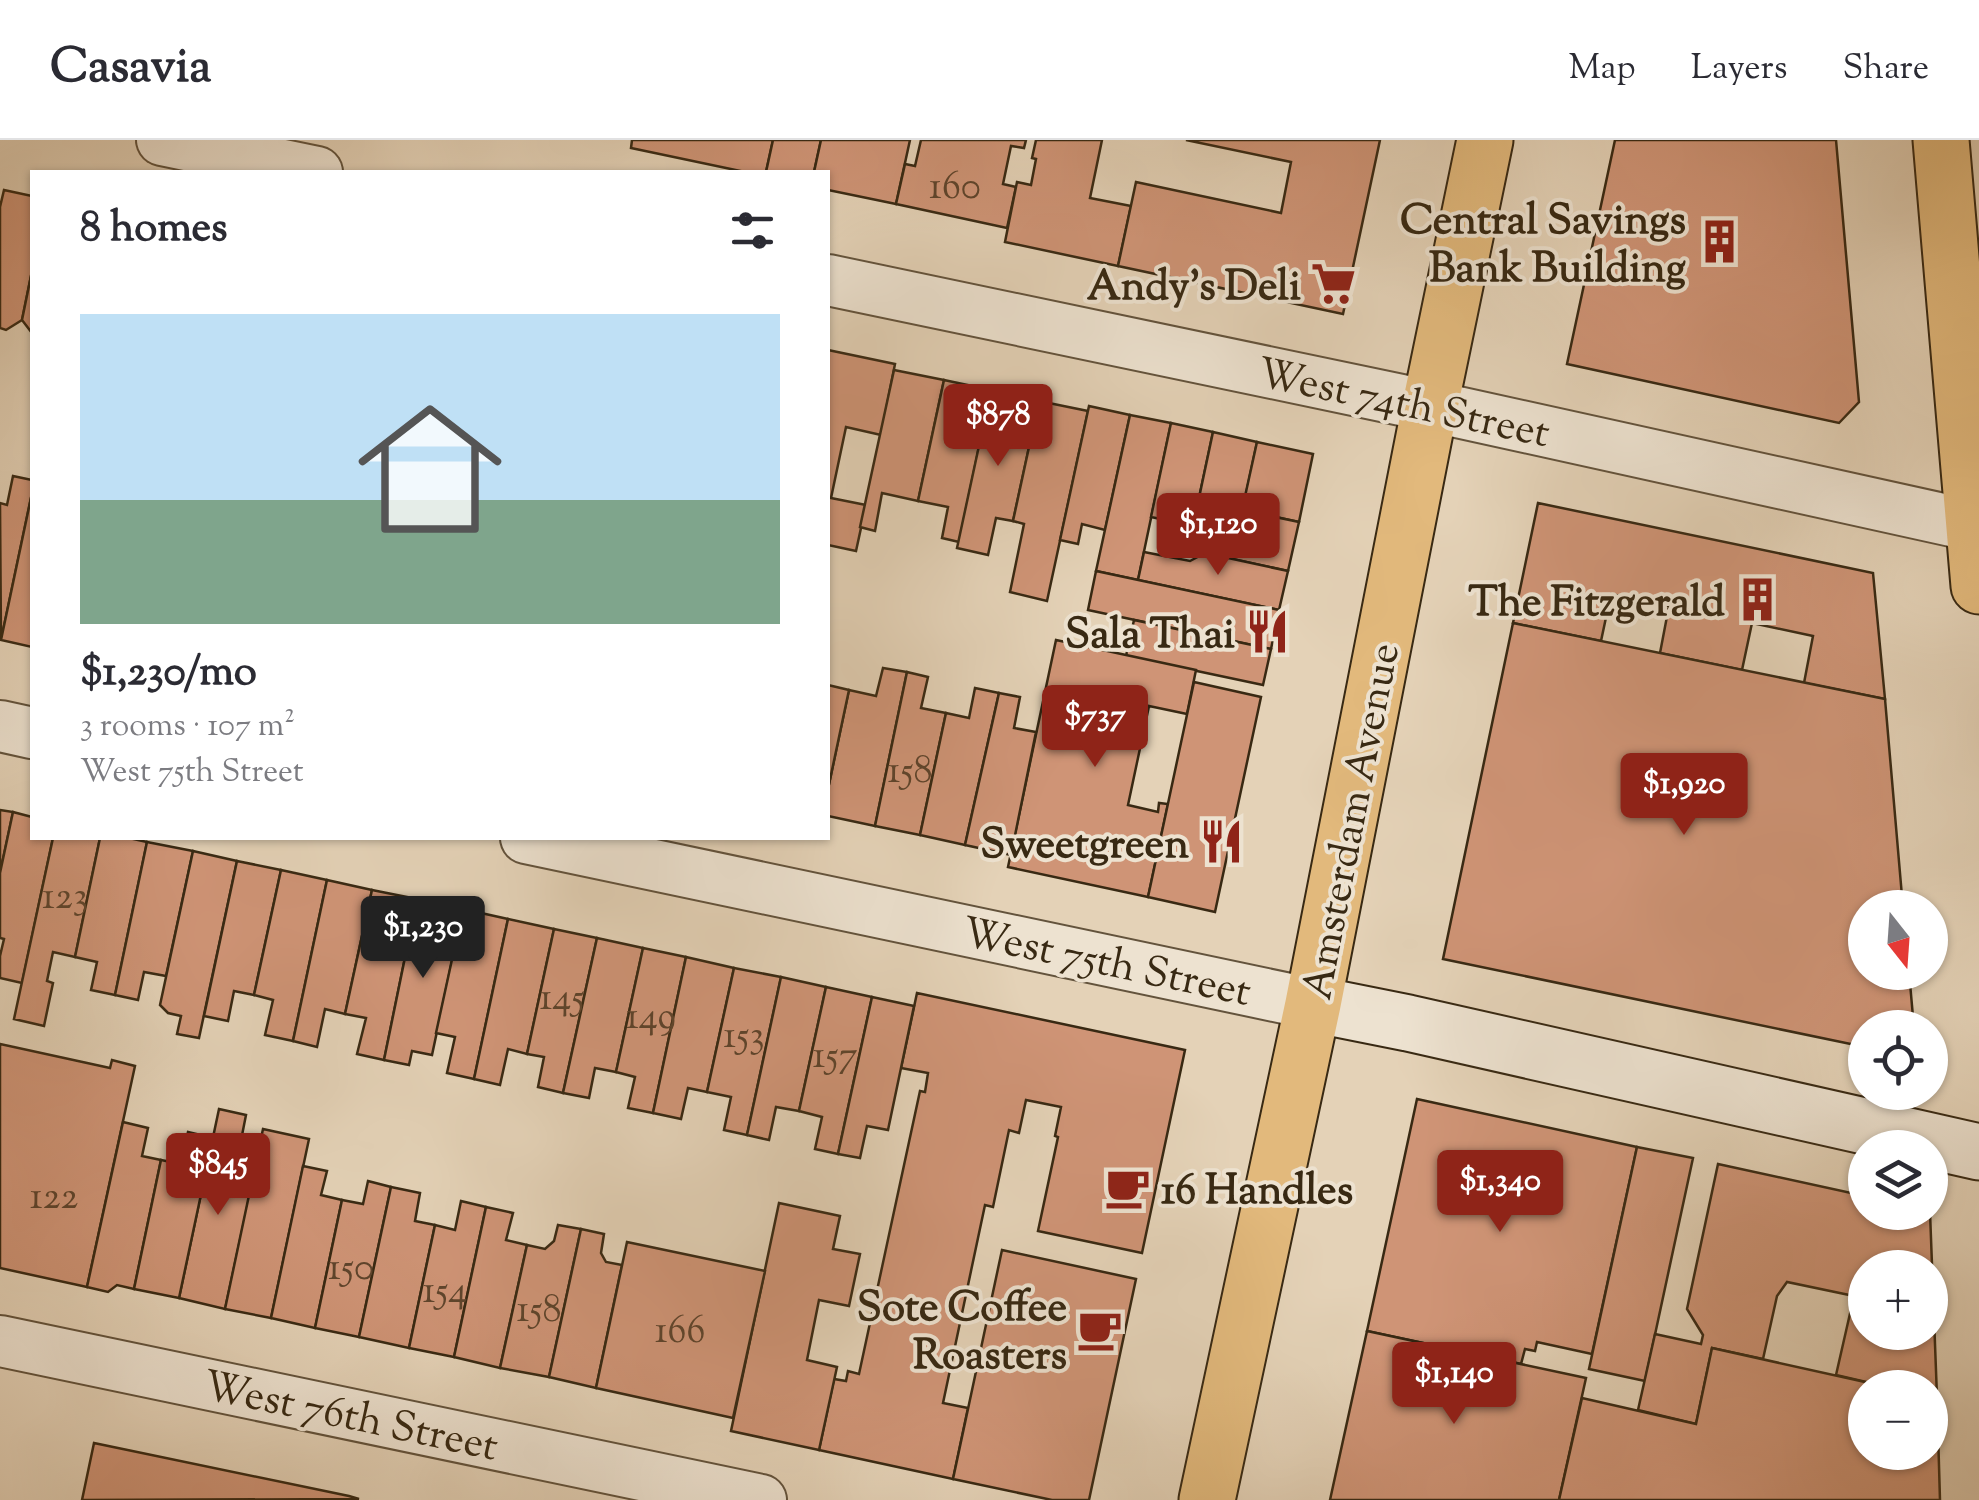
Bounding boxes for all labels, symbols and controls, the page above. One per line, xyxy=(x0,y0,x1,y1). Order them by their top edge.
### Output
text: Casavia xyxy=(50,35,211,104)
text: Map xyxy=(1568,44,1636,95)
text: Layers xyxy=(1691,44,1788,95)
text: Share xyxy=(1843,44,1929,95)
house number: 160 xyxy=(929,162,981,216)
place label: Central Savings Bank Building xyxy=(1400,193,1686,301)
text: 8 homes xyxy=(80,200,228,260)
icon: filters xyxy=(725,203,780,258)
building icon: Central Savings Bank Building xyxy=(1695,218,1743,266)
place label: Andy's Deli xyxy=(1087,259,1301,319)
supermarket icon: Andy's Deli xyxy=(1310,260,1358,308)
street label: West 74th Street xyxy=(1251,346,1555,466)
icon: home xyxy=(340,379,520,559)
pin: $878 xyxy=(939,384,1057,469)
text: $878 xyxy=(965,393,1031,439)
pin: $1,120 xyxy=(1137,493,1299,578)
text: $1,120 xyxy=(1179,502,1257,548)
place label: The Fitzgerald xyxy=(1468,575,1725,635)
building icon: The Fitzgerald xyxy=(1734,576,1782,624)
place label: Sala Thai xyxy=(1065,607,1235,667)
restaurant icon: Sala Thai xyxy=(1244,608,1292,656)
street label: Amsterdam Avenue xyxy=(1290,638,1418,1005)
text: $1,230/mo xyxy=(80,644,257,704)
pin: $737 xyxy=(1036,685,1154,770)
text: $737 xyxy=(1064,694,1126,740)
text: 3 rooms · 107 m² xyxy=(80,704,295,750)
house number: 158 xyxy=(888,746,932,800)
text: West 75th Street xyxy=(80,750,304,796)
pin: $1,920 xyxy=(1603,753,1765,838)
text: $1,920 xyxy=(1643,762,1725,808)
place label: Sweetgreen xyxy=(980,817,1189,877)
restaurant icon: Sweetgreen xyxy=(1198,818,1246,866)
house number: 123 xyxy=(42,872,88,926)
north arrow xyxy=(1848,890,1948,990)
map controls xyxy=(1848,890,1948,1470)
pin: $1,230 xyxy=(342,896,504,981)
text: $1,230 xyxy=(383,905,463,951)
street label: West 75th Street xyxy=(956,905,1256,1025)
house number: 145 xyxy=(539,973,585,1027)
house number: 149 xyxy=(626,992,676,1046)
button: locate xyxy=(1848,1010,1948,1110)
house number: 153 xyxy=(723,1011,765,1065)
house number: 157 xyxy=(813,1031,857,1085)
button: layers xyxy=(1848,1130,1948,1230)
pin: $845 xyxy=(159,1133,277,1218)
text: $845 xyxy=(188,1142,248,1188)
pin: $1,340 xyxy=(1419,1150,1581,1235)
text: $1,340 xyxy=(1459,1159,1541,1205)
place label: 16 Handles xyxy=(1161,1163,1353,1223)
cafe icon: 16 Handles xyxy=(1104,1164,1152,1212)
house number: 122 xyxy=(30,1172,78,1226)
house number: 150 xyxy=(328,1243,374,1297)
button: + xyxy=(1848,1250,1948,1350)
house number: 154 xyxy=(422,1266,468,1320)
place label: Sote Coffee Roasters xyxy=(857,1280,1067,1388)
house number: 158 xyxy=(517,1285,561,1339)
cafe icon: Sote Coffee Roasters xyxy=(1076,1305,1124,1353)
house number: 166 xyxy=(655,1306,705,1360)
pin: $1,140 xyxy=(1373,1342,1535,1427)
text: $1,140 xyxy=(1414,1351,1494,1397)
street label: West 76th Street xyxy=(197,1358,503,1479)
button: − xyxy=(1848,1370,1948,1470)

